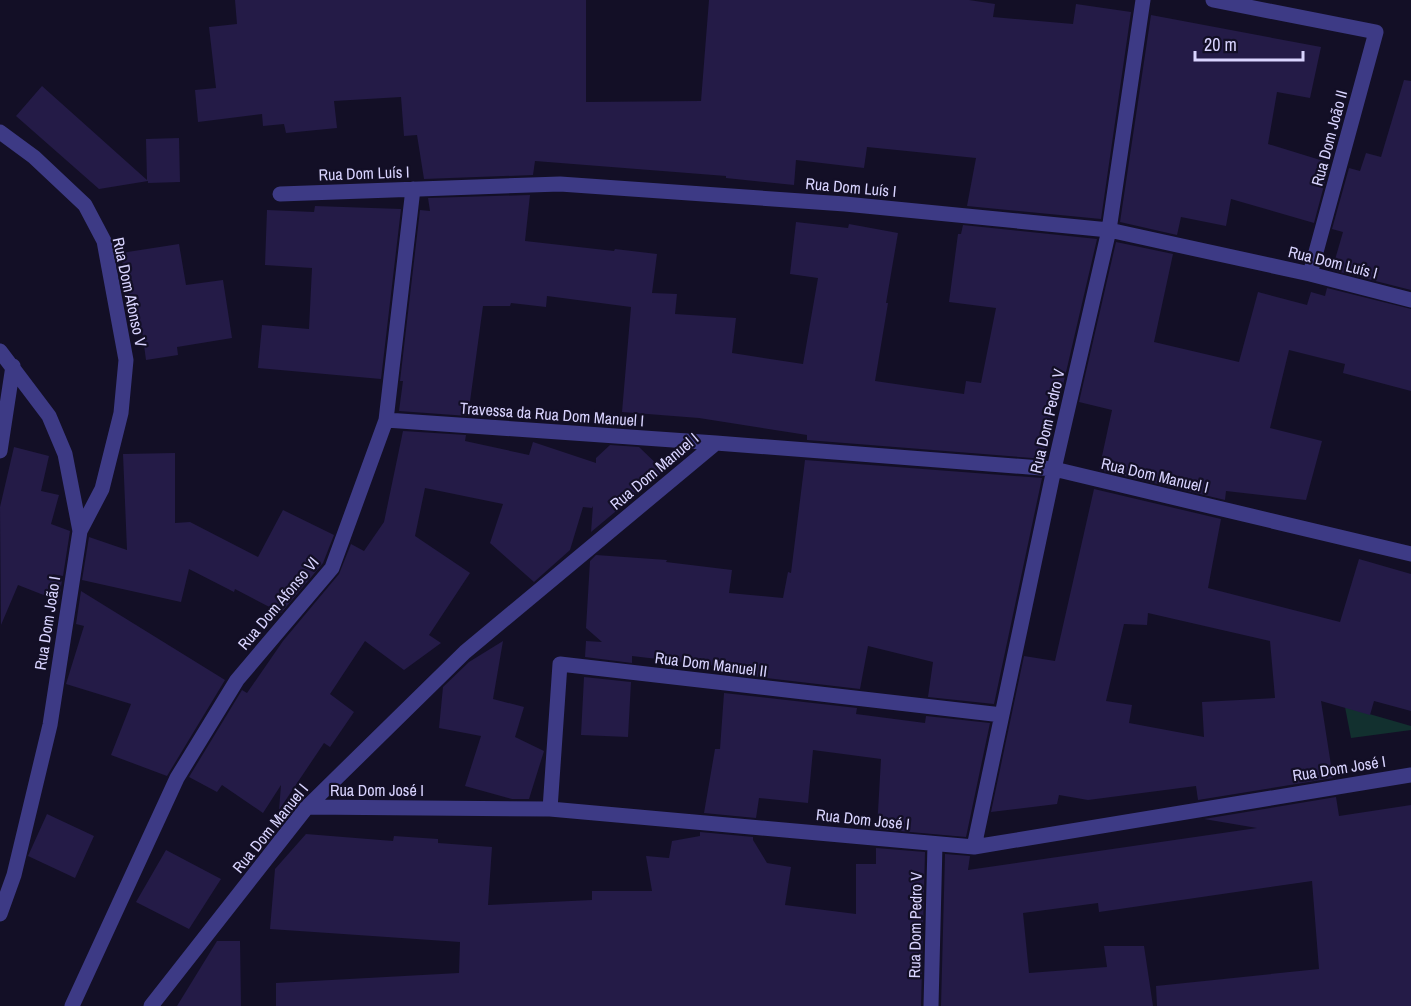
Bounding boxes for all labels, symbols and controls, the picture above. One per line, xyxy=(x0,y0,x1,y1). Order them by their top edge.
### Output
scale bar xyxy=(1195,24,1303,62)
text: 20 m xyxy=(1204,32,1237,57)
street label: Rua Dom João II xyxy=(1306,88,1352,188)
street label: Rua Dom Luís I xyxy=(318,160,410,186)
street label: Rua Dom Luís I xyxy=(805,172,897,202)
street label: Rua Dom Afonso V xyxy=(108,235,152,349)
street label: Rua Dom Luís I xyxy=(1286,240,1380,284)
street label: Rua Dom Pedro V xyxy=(1024,366,1070,475)
street label: Travessa da Rua Dom Manuel I xyxy=(459,397,645,431)
street label: Rua Dom Manuel I xyxy=(605,427,703,515)
street label: Rua Dom Manuel I xyxy=(1099,452,1211,498)
street label: Rua Dom Afonso VI xyxy=(233,552,323,654)
street label: Rua Dom João I xyxy=(29,574,65,672)
street label: Rua Dom Manuel II xyxy=(654,646,768,682)
street label: Rua Dom José I xyxy=(1291,750,1387,786)
street label: Rua Dom Manuel I xyxy=(227,779,313,877)
street label: Rua Dom José I xyxy=(330,779,424,801)
street label: Rua Dom José I xyxy=(815,803,911,835)
street label: Rua Dom Pedro V xyxy=(903,871,927,978)

